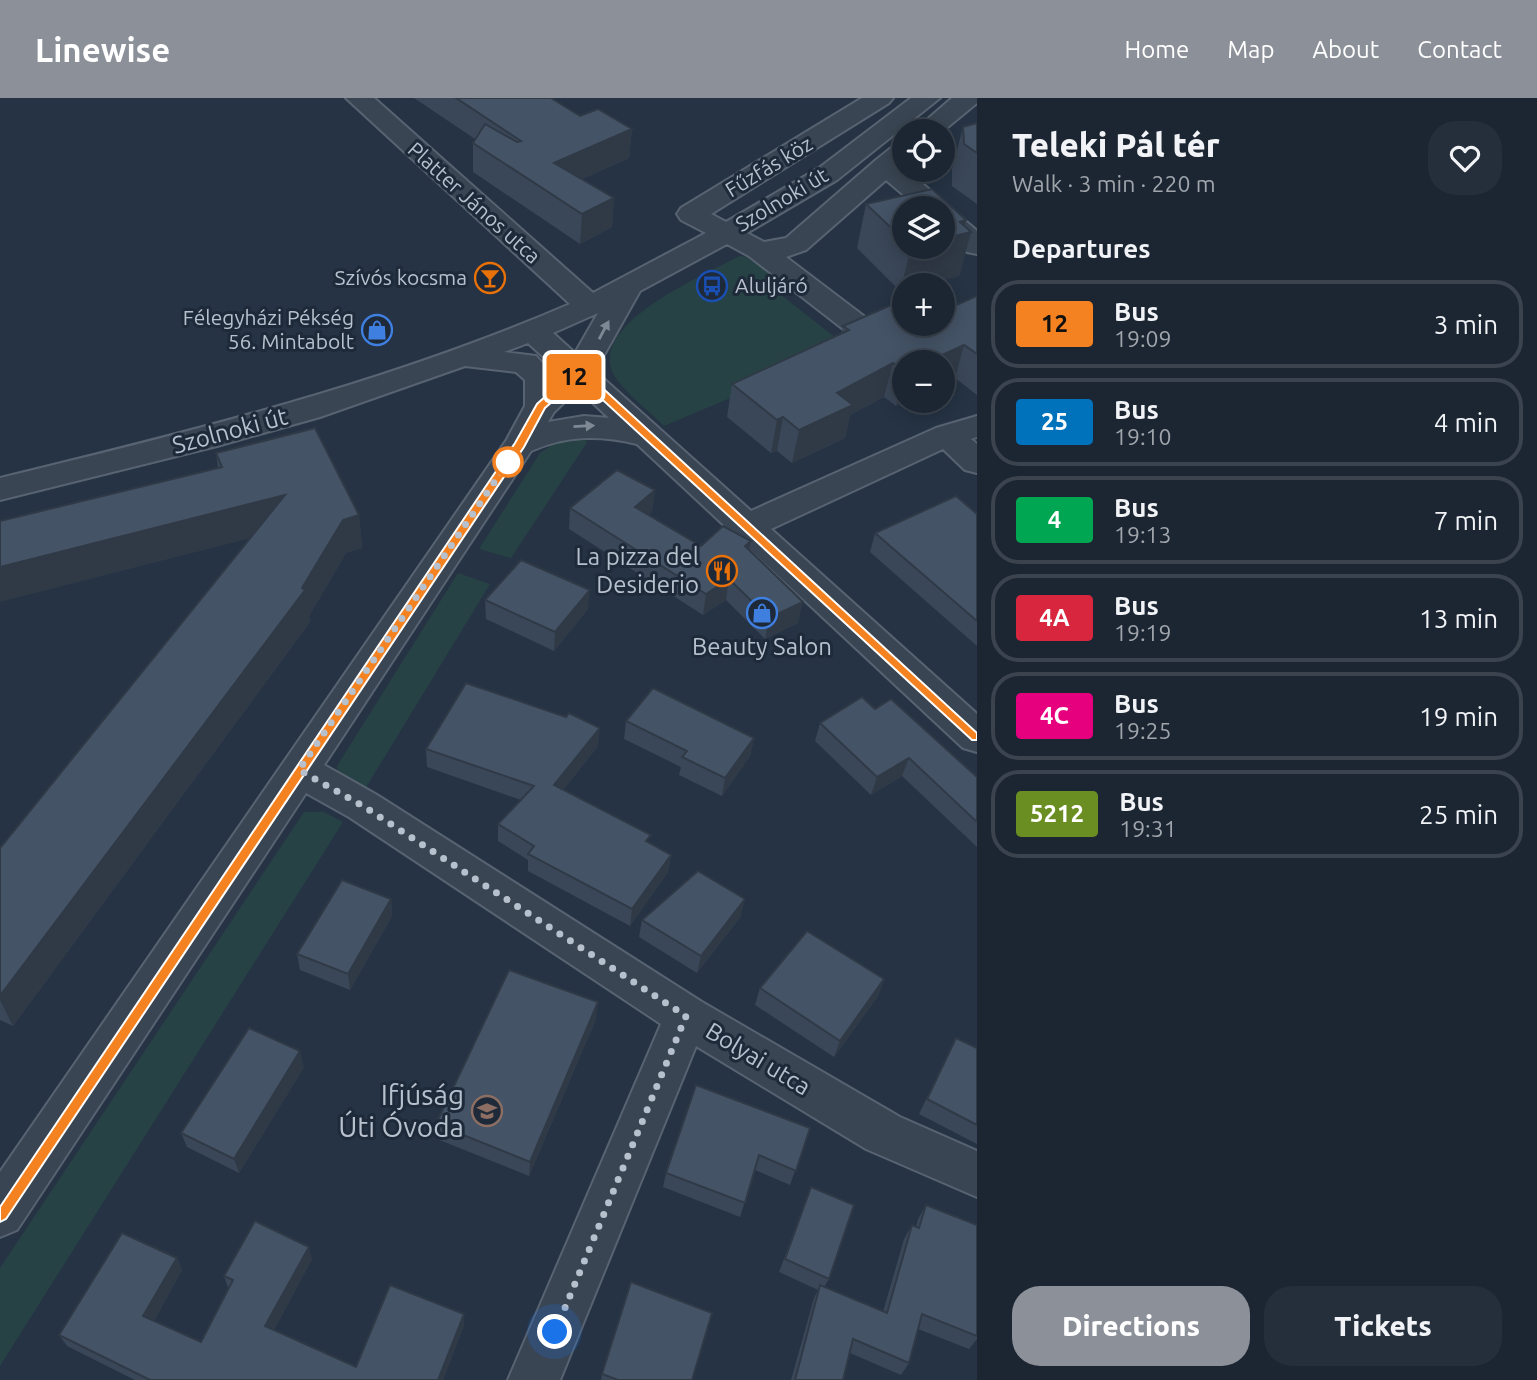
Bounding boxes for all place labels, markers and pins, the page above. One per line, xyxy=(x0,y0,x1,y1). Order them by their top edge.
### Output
bar icon: Szívós kocsma xyxy=(473,261,507,295)
place label: Szívós kocsma xyxy=(335,265,467,289)
bus stop icon: Aluljáró xyxy=(695,269,729,303)
place label: Aluljáró xyxy=(735,273,808,297)
place label: Félegyházi Pékség 56. Mintabolt xyxy=(183,305,354,353)
shop icon: Félegyházi Pékség 56. Mintabolt xyxy=(360,313,394,347)
unlabelled marker xyxy=(493,447,523,477)
place label: La pizza del Desiderio xyxy=(576,543,699,598)
restaurant icon: La pizza del Desiderio xyxy=(705,554,739,588)
shop icon: Beauty Salon xyxy=(745,596,779,630)
place label: Beauty Salon xyxy=(692,633,832,660)
place label: Ifjúság Úti Óvoda xyxy=(338,1079,464,1142)
school or university icon: Ifjúság Úti Óvoda xyxy=(470,1094,504,1128)

